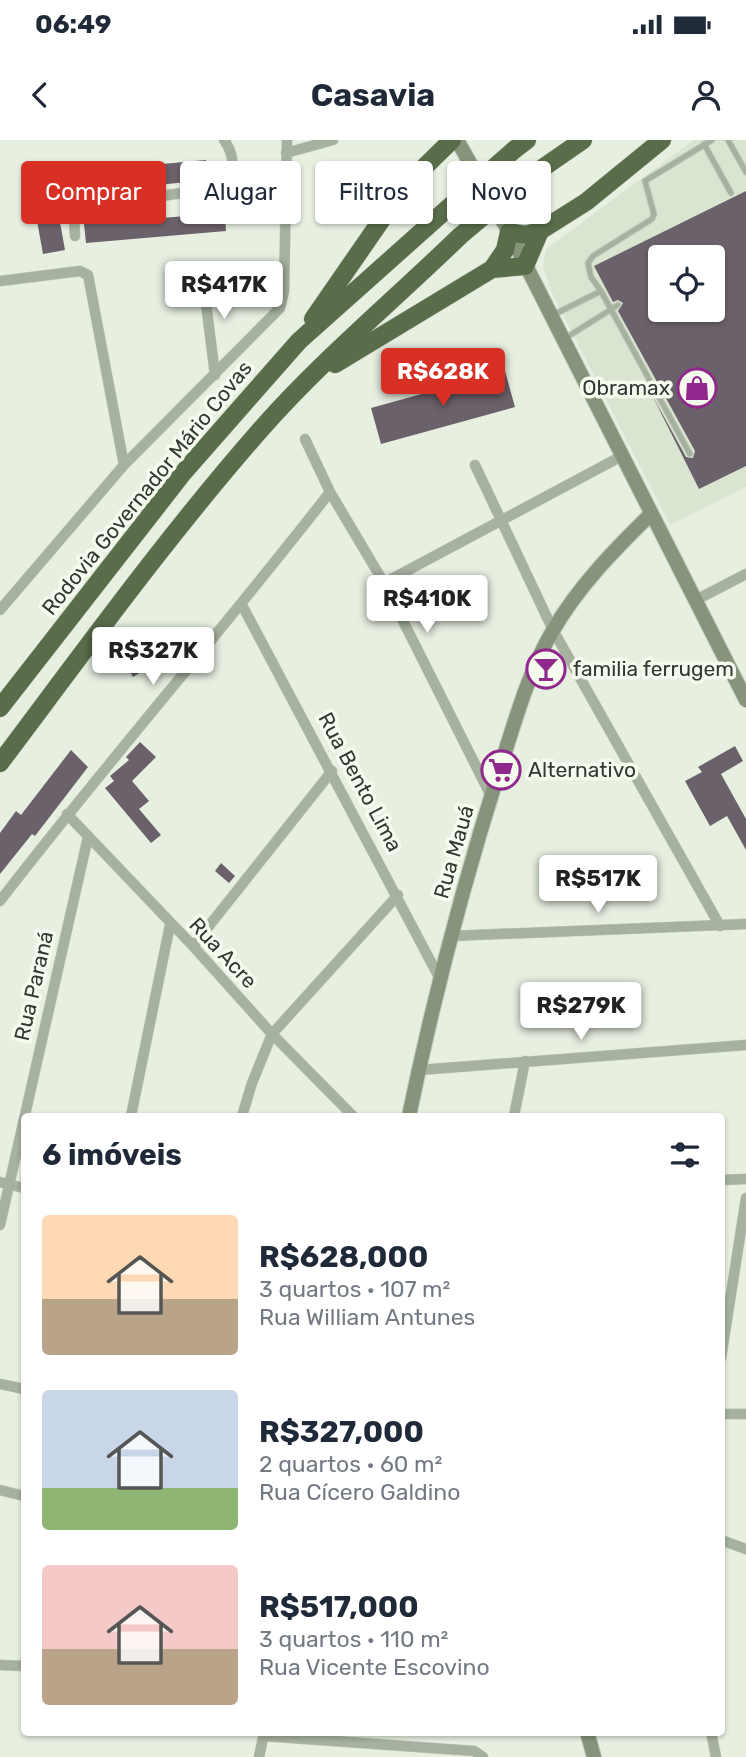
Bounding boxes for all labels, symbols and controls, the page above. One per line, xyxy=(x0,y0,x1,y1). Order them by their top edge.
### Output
text: 06:49 xyxy=(35,9,112,40)
icon: back xyxy=(21,76,59,114)
text: Casavia xyxy=(311,76,435,114)
icon: person xyxy=(687,76,725,114)
chip: Comprar xyxy=(21,161,166,224)
chip: Alugar xyxy=(180,161,301,224)
chip: Filtros xyxy=(315,161,433,224)
chip: Novo xyxy=(447,161,551,224)
map controls xyxy=(648,245,725,322)
button: locate xyxy=(648,245,725,322)
pin: R$417K xyxy=(167,262,281,321)
text: R$417K xyxy=(181,270,267,298)
pin: R$628K xyxy=(386,348,500,408)
street label: Rodovia Governador Mário Covas xyxy=(36,356,257,620)
text: R$628K xyxy=(397,357,489,385)
shop icon: Obramax xyxy=(676,367,718,409)
place label: Obramax xyxy=(582,375,670,400)
pin: R$410K xyxy=(370,575,484,635)
text: R$410K xyxy=(383,584,471,612)
pin: R$327K xyxy=(96,628,210,687)
text: R$327K xyxy=(108,636,198,664)
bar icon: familia ferrugem xyxy=(525,648,567,690)
place label: familia ferrugem xyxy=(573,656,734,681)
street label: Rua Bento Lima xyxy=(313,708,408,856)
supermarket icon: Alternativo xyxy=(480,749,522,791)
place label: Alternativo xyxy=(528,757,636,782)
street label: Rua Mauá xyxy=(428,802,479,901)
pin: R$517K xyxy=(541,856,655,915)
text: R$517K xyxy=(555,864,641,892)
street label: Rua Acre xyxy=(184,912,262,993)
street label: Rua Paraná xyxy=(9,929,58,1043)
pin: R$279K xyxy=(524,982,638,1042)
text: R$279K xyxy=(536,991,626,1019)
icon: filters xyxy=(666,1136,704,1174)
text: 6 imóveis xyxy=(42,1137,182,1173)
text: R$628,000 xyxy=(259,1239,428,1275)
icon: home xyxy=(98,1243,182,1327)
text: 3 quartos · 107 m² xyxy=(259,1275,450,1303)
text: Rua William Antunes xyxy=(259,1303,475,1331)
text: R$327,000 xyxy=(259,1414,424,1450)
icon: home xyxy=(98,1418,182,1502)
text: 2 quartos · 60 m² xyxy=(259,1450,442,1478)
text: Rua Cícero Galdino xyxy=(259,1478,460,1506)
text: R$517,000 xyxy=(259,1589,419,1625)
icon: home xyxy=(98,1593,182,1677)
text: 3 quartos · 110 m² xyxy=(259,1625,448,1653)
text: Rua Vicente Escovino xyxy=(259,1653,490,1681)

